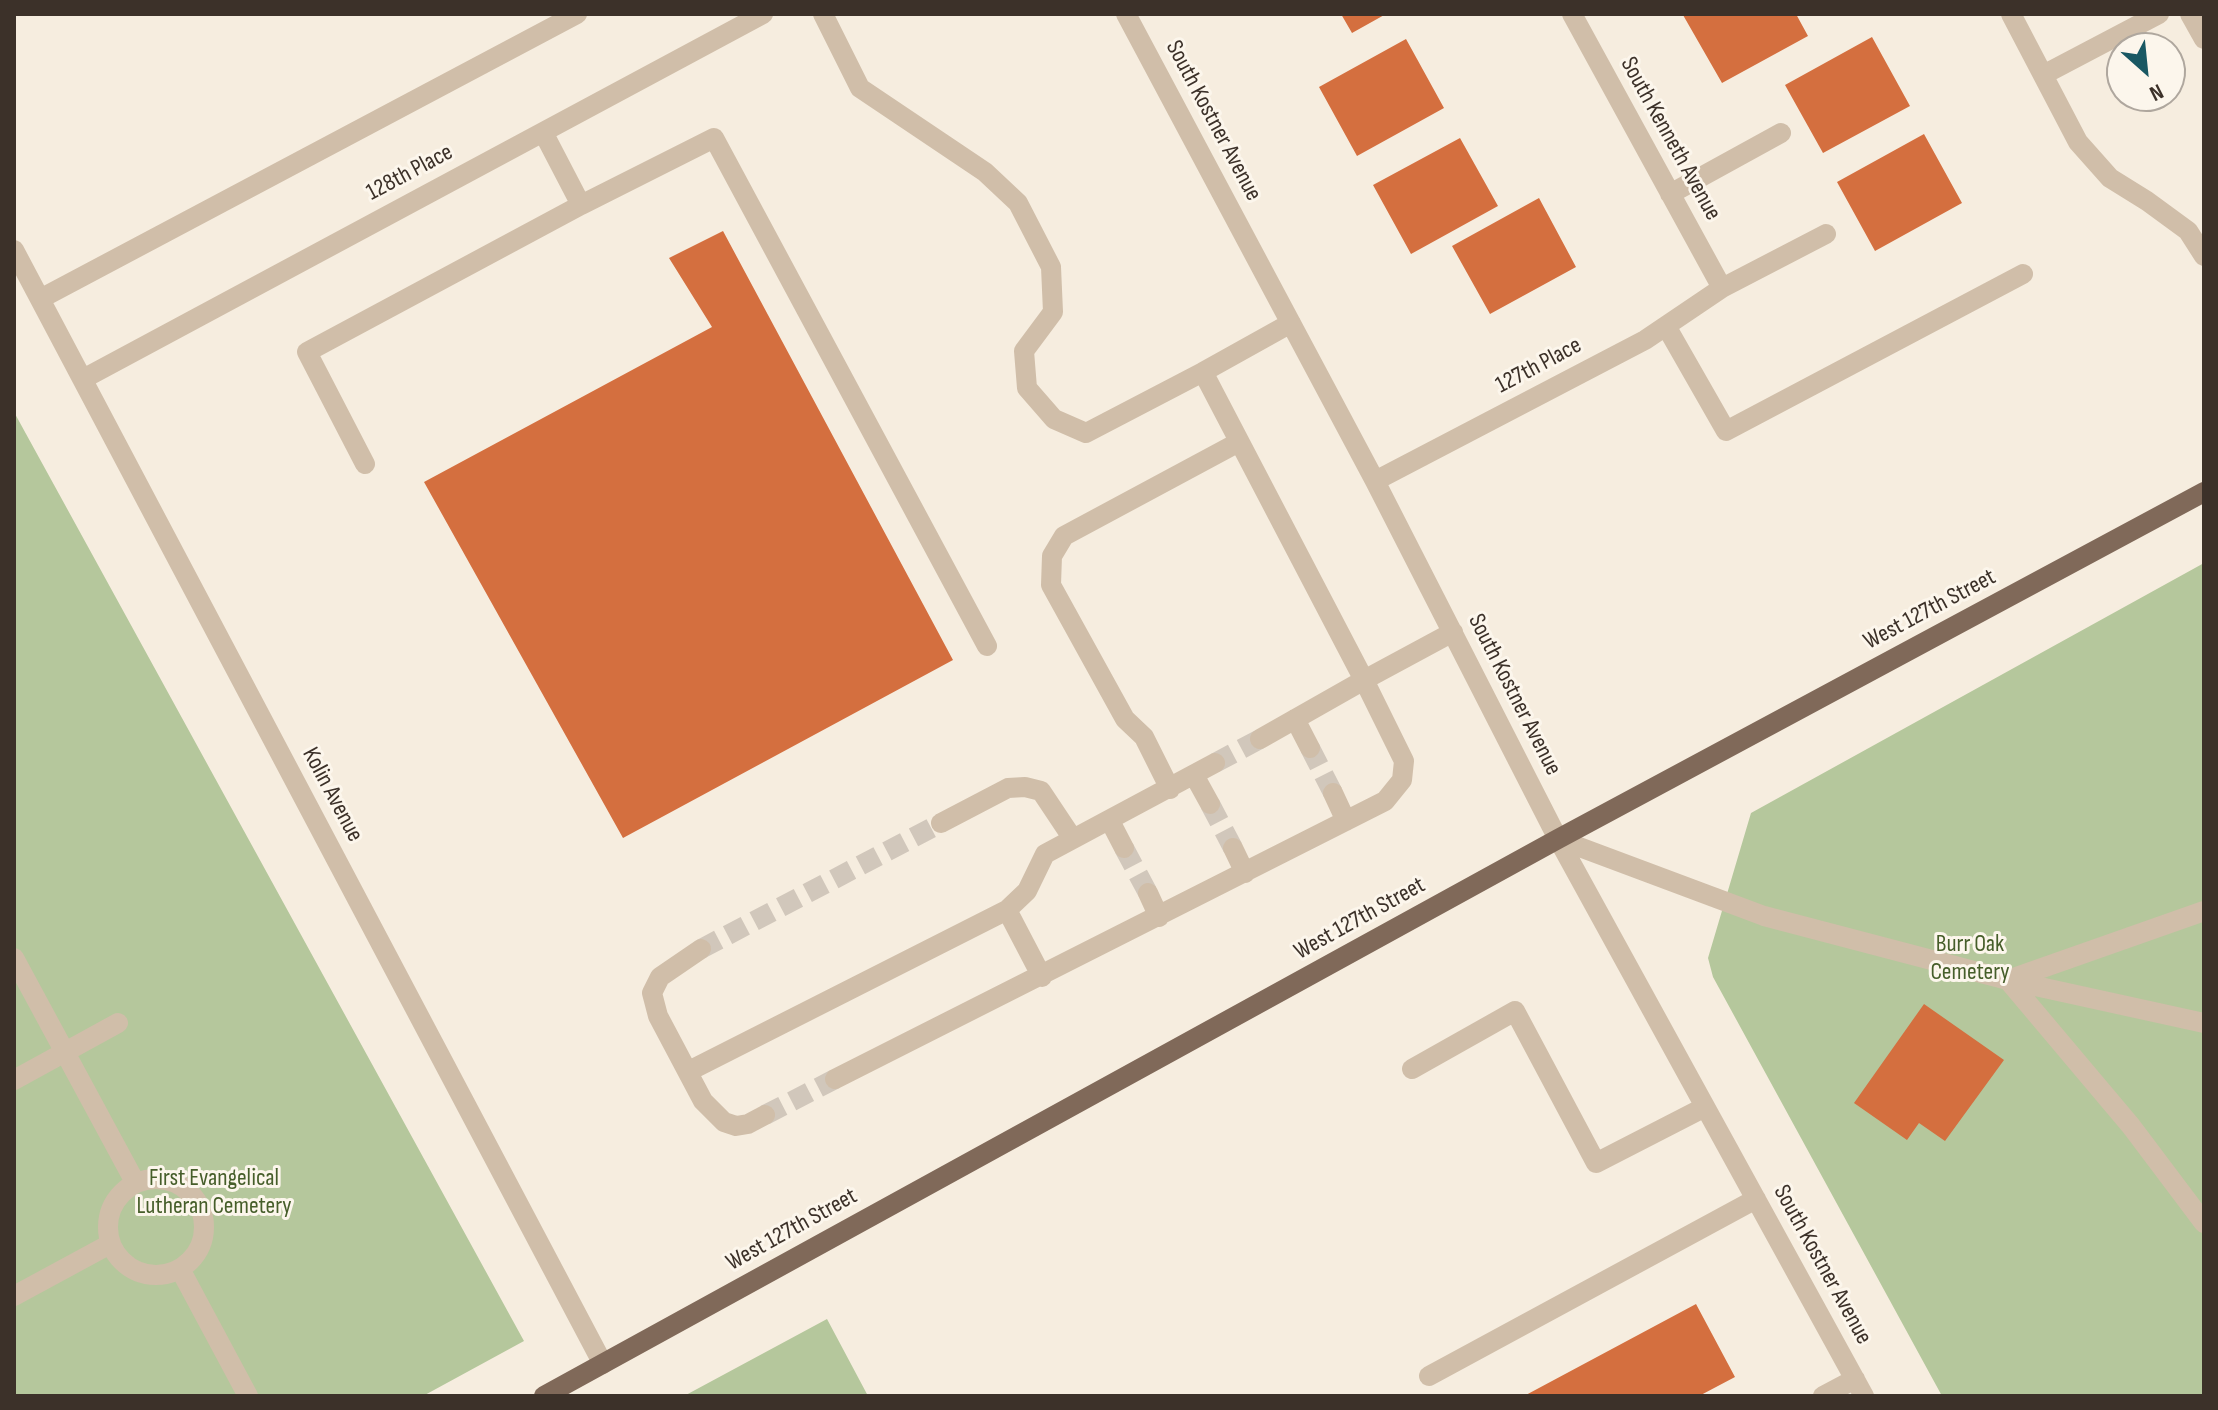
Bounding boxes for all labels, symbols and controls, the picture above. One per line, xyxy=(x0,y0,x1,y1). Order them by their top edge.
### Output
north arrow xyxy=(2106,32,2186,112)
street label: South Kostner Avenue xyxy=(1159,36,1267,206)
street label: South Kenneth Avenue xyxy=(1613,52,1727,226)
text: N xyxy=(2145,77,2168,107)
street label: 128th Place xyxy=(362,138,458,208)
street label: 127th Place xyxy=(1491,332,1587,400)
street label: West 127th Street xyxy=(1859,563,2001,657)
street label: South Kostner Avenue xyxy=(1461,609,1567,781)
street label: Kolin Avenue xyxy=(295,743,369,847)
street label: West 127th Street xyxy=(1290,871,1430,967)
park label: Burr Oak Cemetery xyxy=(1930,931,2010,987)
park label: First Evangelical Lutheran Cemetery xyxy=(136,1165,292,1221)
street label: South Kostner Avenue xyxy=(1766,1180,1878,1350)
street label: West 127th Street xyxy=(722,1182,862,1278)

